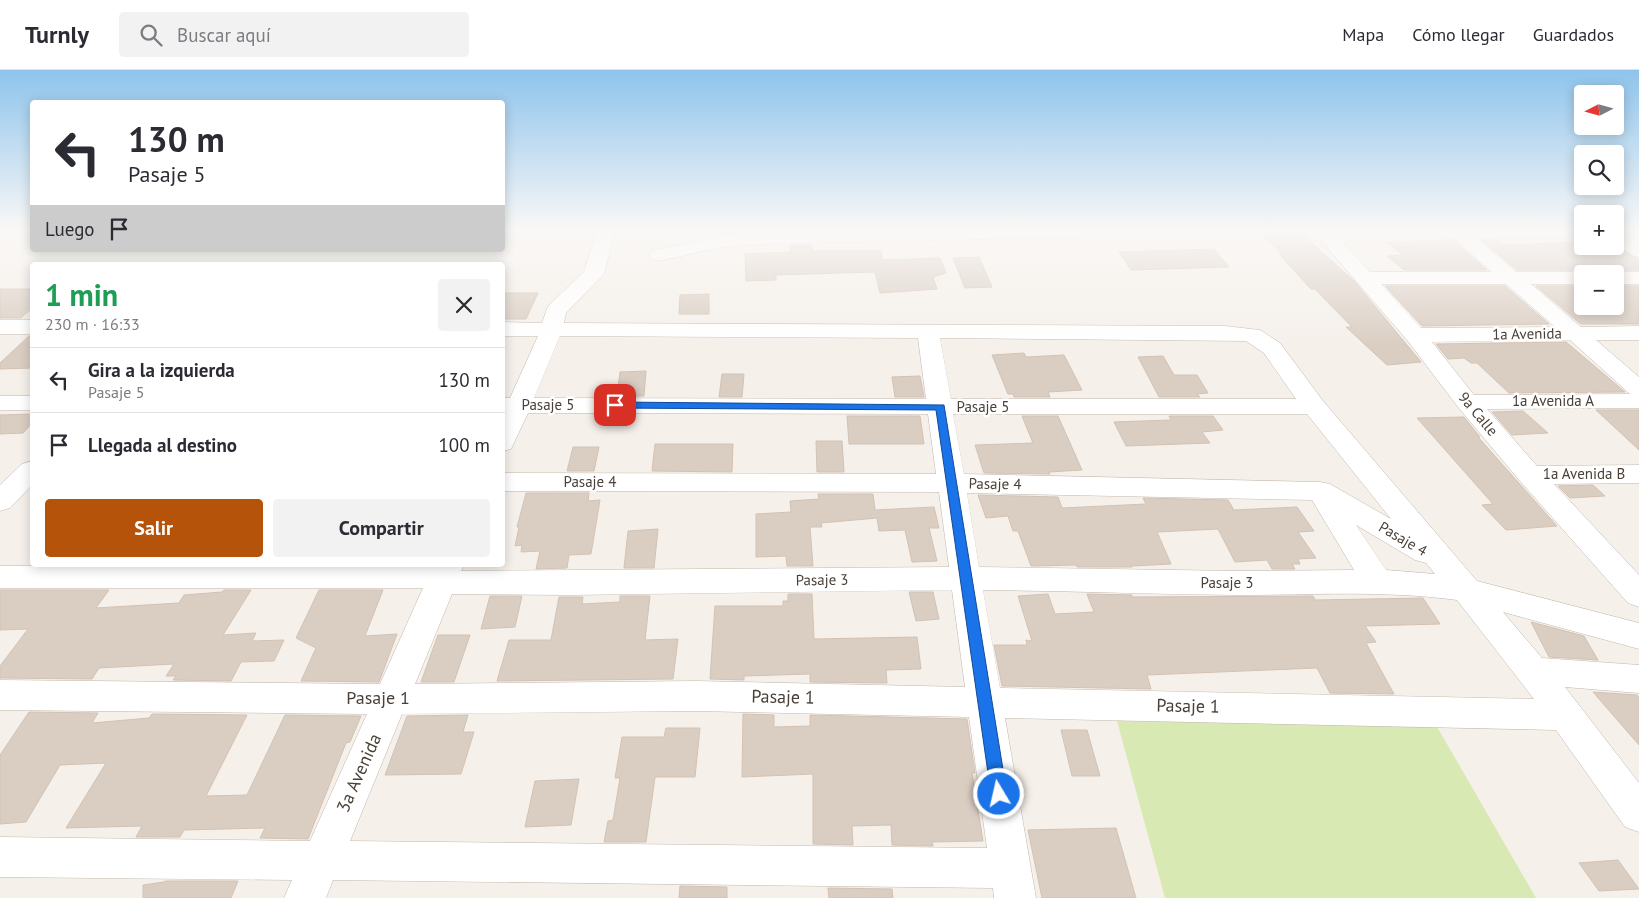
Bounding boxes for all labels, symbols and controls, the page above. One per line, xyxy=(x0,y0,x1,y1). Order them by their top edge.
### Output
search box xyxy=(119,12,469,57)
text: Turnly xyxy=(25,19,89,50)
icon: search xyxy=(137,21,165,49)
text: Buscar aquí xyxy=(177,23,271,47)
text: Mapa xyxy=(1342,23,1384,46)
text: Cómo llegar xyxy=(1412,23,1505,46)
text: Guardados xyxy=(1533,23,1614,46)
north arrow xyxy=(1574,85,1624,135)
map controls xyxy=(1574,85,1624,315)
text: 130 m xyxy=(128,116,225,162)
icon: left xyxy=(45,120,110,185)
button: search xyxy=(1574,145,1624,195)
text: Pasaje 5 xyxy=(128,160,206,188)
button: + xyxy=(1574,205,1624,255)
icon: arrive xyxy=(105,215,133,243)
text: Luego xyxy=(45,217,95,241)
button: − xyxy=(1574,265,1624,315)
text: 1 min xyxy=(45,275,118,314)
button: close xyxy=(438,279,490,331)
text: 230 m · 16:33 xyxy=(45,314,140,334)
street label: 1a Avenida xyxy=(1492,323,1562,344)
text: Gira a la izquierda xyxy=(88,358,235,382)
icon: left xyxy=(45,366,73,394)
text: 130 m xyxy=(438,368,490,392)
text: Pasaje 5 xyxy=(88,382,144,402)
pin xyxy=(594,384,636,426)
street label: 9a Calle xyxy=(1454,388,1502,440)
icon: arrive xyxy=(601,391,629,419)
street label: 1a Avenida A xyxy=(1512,391,1594,410)
street label: Pasaje 5 xyxy=(522,395,574,414)
street label: Pasaje 5 xyxy=(957,397,1009,416)
icon: arrive xyxy=(45,431,73,459)
text: Llegada al destino xyxy=(88,433,237,457)
text: 100 m xyxy=(438,433,490,457)
street label: 1a Avenida B xyxy=(1543,464,1625,483)
street label: Pasaje 4 xyxy=(564,472,616,491)
street label: Pasaje 4 xyxy=(968,474,1022,493)
button: Salir xyxy=(45,499,263,557)
button: Compartir xyxy=(273,499,490,557)
street label: Pasaje 4 xyxy=(1376,517,1431,560)
street label: Pasaje 3 xyxy=(795,570,849,589)
street label: Pasaje 3 xyxy=(1201,573,1253,592)
street label: Pasaje 1 xyxy=(751,684,815,709)
street label: Pasaje 1 xyxy=(346,686,410,709)
street label: Pasaje 1 xyxy=(1156,693,1220,718)
street label: 3a Avenida xyxy=(331,730,386,816)
position arrow xyxy=(972,767,1024,819)

